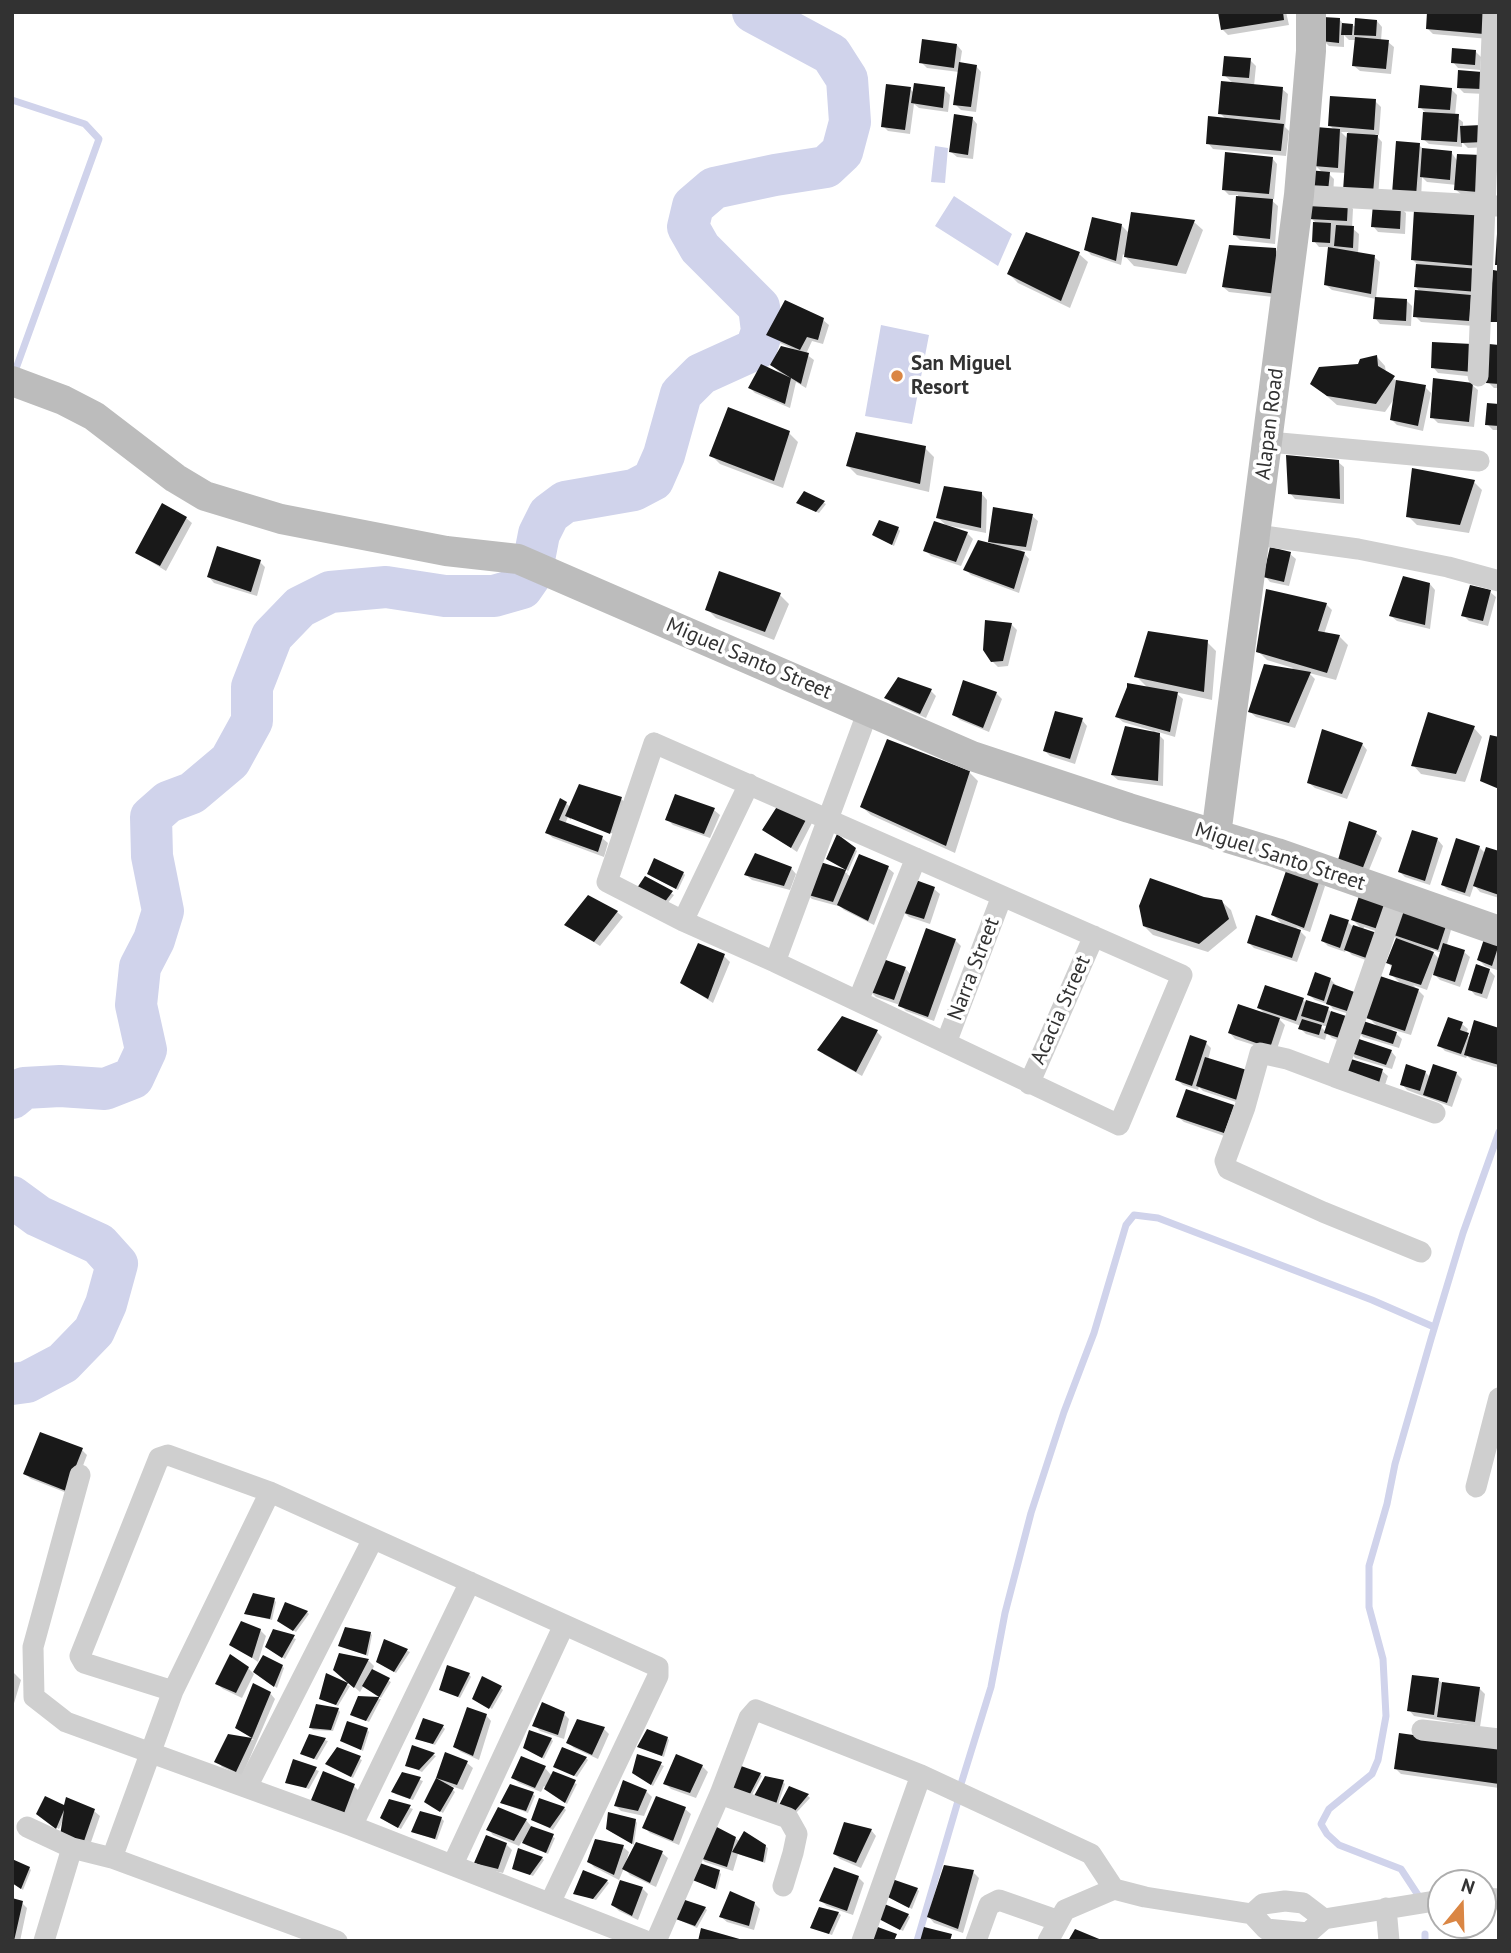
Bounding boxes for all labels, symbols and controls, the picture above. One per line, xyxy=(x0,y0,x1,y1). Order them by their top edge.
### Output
place label: San Miguel Resort xyxy=(911,351,1011,401)
street label: Alapan Road xyxy=(1251,367,1289,481)
marker: San Miguel Resort xyxy=(889,368,905,384)
street label: Miguel Santo Street xyxy=(662,613,836,705)
street label: Miguel Santo Street xyxy=(1192,818,1368,896)
street label: Narra Street xyxy=(943,914,1005,1024)
street label: Acacia Street xyxy=(1026,952,1096,1068)
north arrow xyxy=(1427,1869,1497,1939)
text: N xyxy=(1458,1873,1478,1899)

